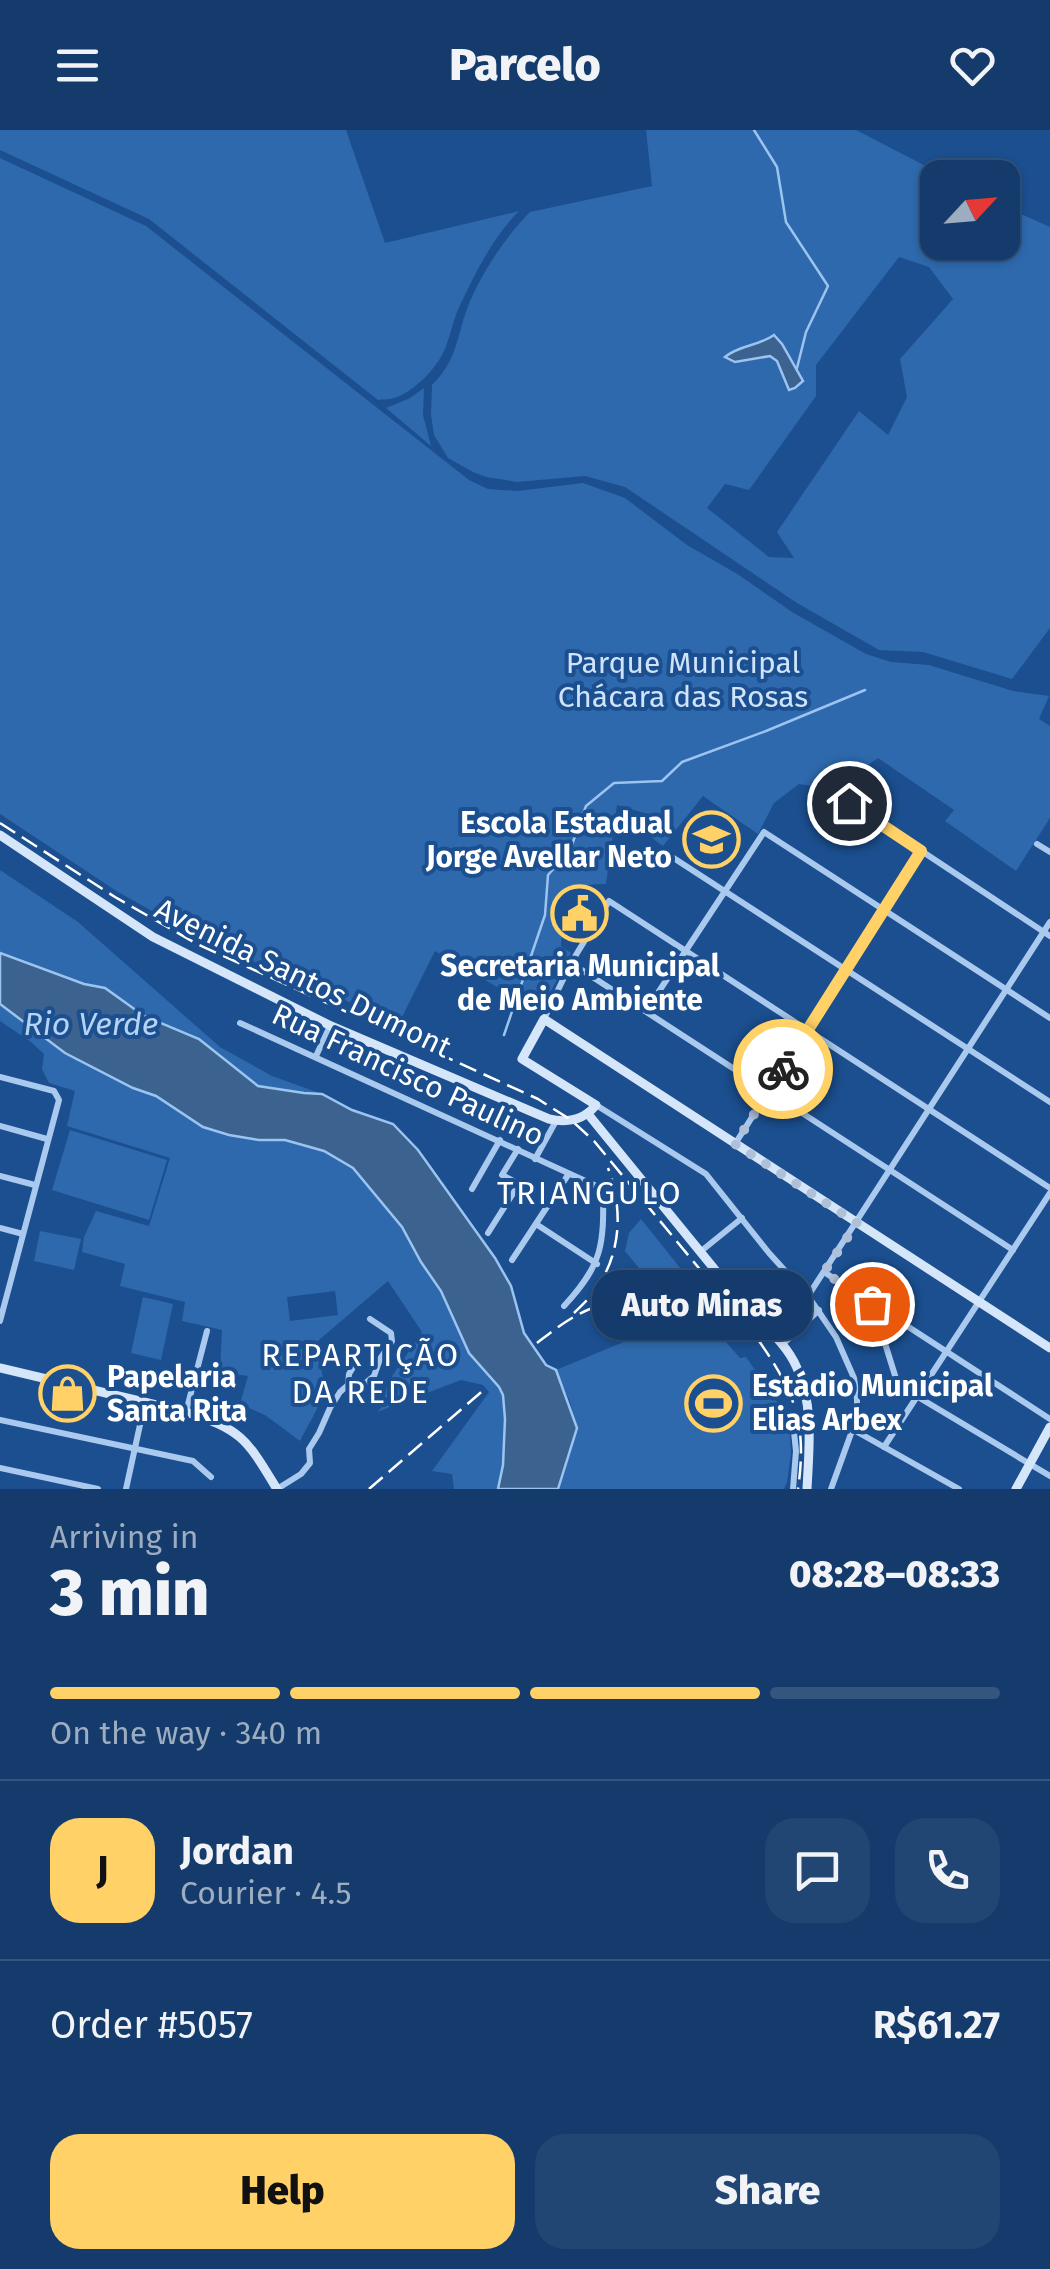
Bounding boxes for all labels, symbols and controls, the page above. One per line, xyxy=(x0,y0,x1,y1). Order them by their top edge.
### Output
icon: menu xyxy=(50,38,105,93)
text: Parcelo xyxy=(449,38,601,92)
icon: heart xyxy=(945,38,1000,93)
north arrow xyxy=(920,160,1020,260)
map controls xyxy=(920,160,1020,260)
park label: Parque Municipal Chácara das Rosas xyxy=(558,645,808,715)
pin xyxy=(807,761,892,846)
icon: home xyxy=(822,776,877,831)
place label: Escola Estadual Jorge Avellar Neto xyxy=(425,805,672,875)
school or university icon: Escola Estadual Jorge Avellar Neto xyxy=(681,810,741,870)
public building icon: Secretaria Municipal de Meio Ambiente xyxy=(550,883,610,943)
street label: Avenida Santos Dumont xyxy=(149,891,457,1065)
place label: Secretaria Municipal de Meio Ambiente xyxy=(440,948,720,1018)
street label: Rua Francisco Paulino xyxy=(266,996,550,1154)
water label: Rio Verde xyxy=(24,1005,158,1043)
courier xyxy=(733,1019,833,1119)
icon: bike xyxy=(756,1042,811,1097)
district label: TRIANGULO xyxy=(497,1174,683,1212)
pin xyxy=(830,1262,915,1347)
callout: Auto Minas xyxy=(592,1269,812,1339)
icon: bag xyxy=(845,1277,900,1332)
text: Auto Minas xyxy=(622,1286,782,1324)
district label: REPARTIÇÃO DA REDE xyxy=(261,1336,461,1411)
place label: Papelaria Santa Rita xyxy=(107,1359,247,1429)
shop icon: Papelaria Santa Rita xyxy=(38,1364,98,1424)
place label: Estádio Municipal Elias Arbex xyxy=(752,1368,993,1438)
sports icon: Estádio Municipal Elias Arbex xyxy=(683,1373,743,1433)
text: Arriving in xyxy=(50,1518,198,1556)
text: 08:28–08:33 xyxy=(789,1551,1000,1597)
text: 3 min xyxy=(50,1554,209,1632)
text: On the way · 340 m xyxy=(50,1714,322,1752)
button: chat xyxy=(765,1818,870,1923)
button: phone xyxy=(895,1818,1000,1923)
text: Jordan xyxy=(180,1828,294,1874)
text: J xyxy=(96,1847,109,1893)
text: Courier · 4.5 xyxy=(180,1874,351,1912)
text: Order #5057 xyxy=(50,2002,253,2048)
text: R$61.27 xyxy=(873,2002,1000,2048)
button: Help xyxy=(50,2134,515,2249)
button: Share xyxy=(535,2134,1000,2249)

